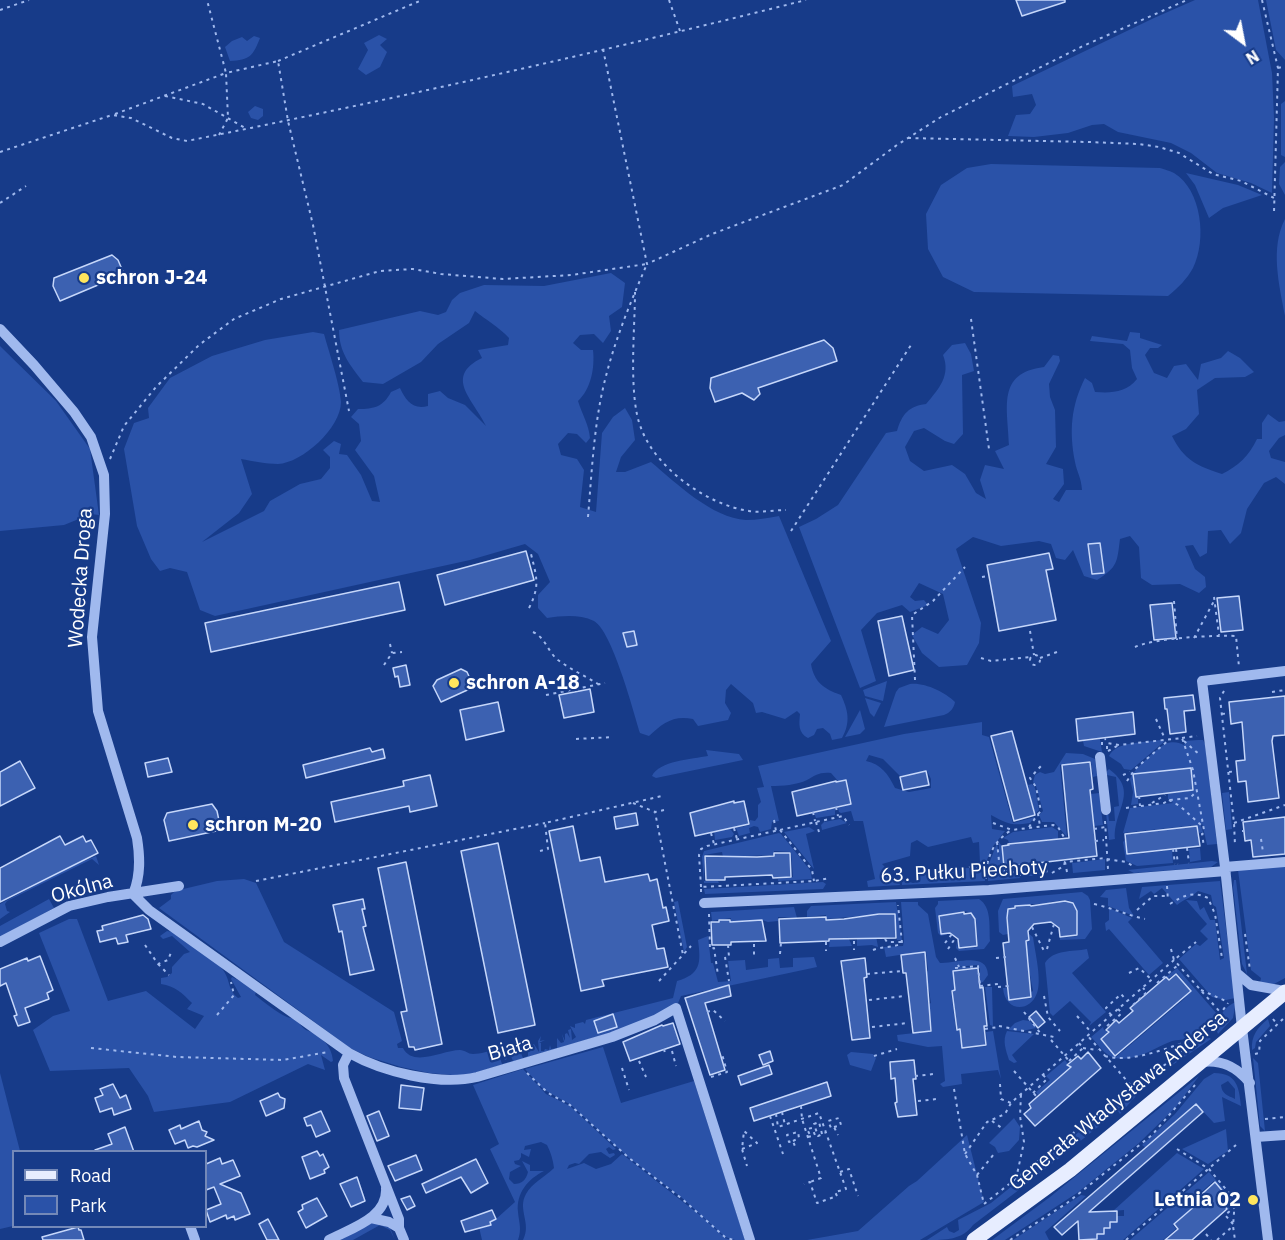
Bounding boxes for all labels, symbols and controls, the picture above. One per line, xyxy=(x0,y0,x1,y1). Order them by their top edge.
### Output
north arrow xyxy=(1213,12,1273,72)
text: N xyxy=(1242,46,1263,69)
place label: schron J-24 xyxy=(96,266,207,290)
marker: schron J-24 xyxy=(77,271,91,285)
street label: Wodecka Droga xyxy=(64,507,98,649)
place label: schron A-18 xyxy=(466,671,580,695)
marker: schron A-18 xyxy=(447,676,461,690)
place label: schron M-20 xyxy=(205,813,322,837)
marker: schron M-20 xyxy=(186,818,200,832)
street label: 63. Pułku Piechoty xyxy=(880,856,1048,888)
street label: Okólna xyxy=(48,869,116,909)
street label: Generała Władysława Andersa xyxy=(1004,1006,1232,1196)
street label: Biała xyxy=(485,1031,535,1067)
legend xyxy=(12,1150,207,1228)
text: Road xyxy=(70,1164,111,1187)
place label: Letnia 02 xyxy=(1154,1188,1241,1212)
marker: Letnia 02 xyxy=(1246,1193,1260,1207)
text: Park xyxy=(70,1194,106,1217)

